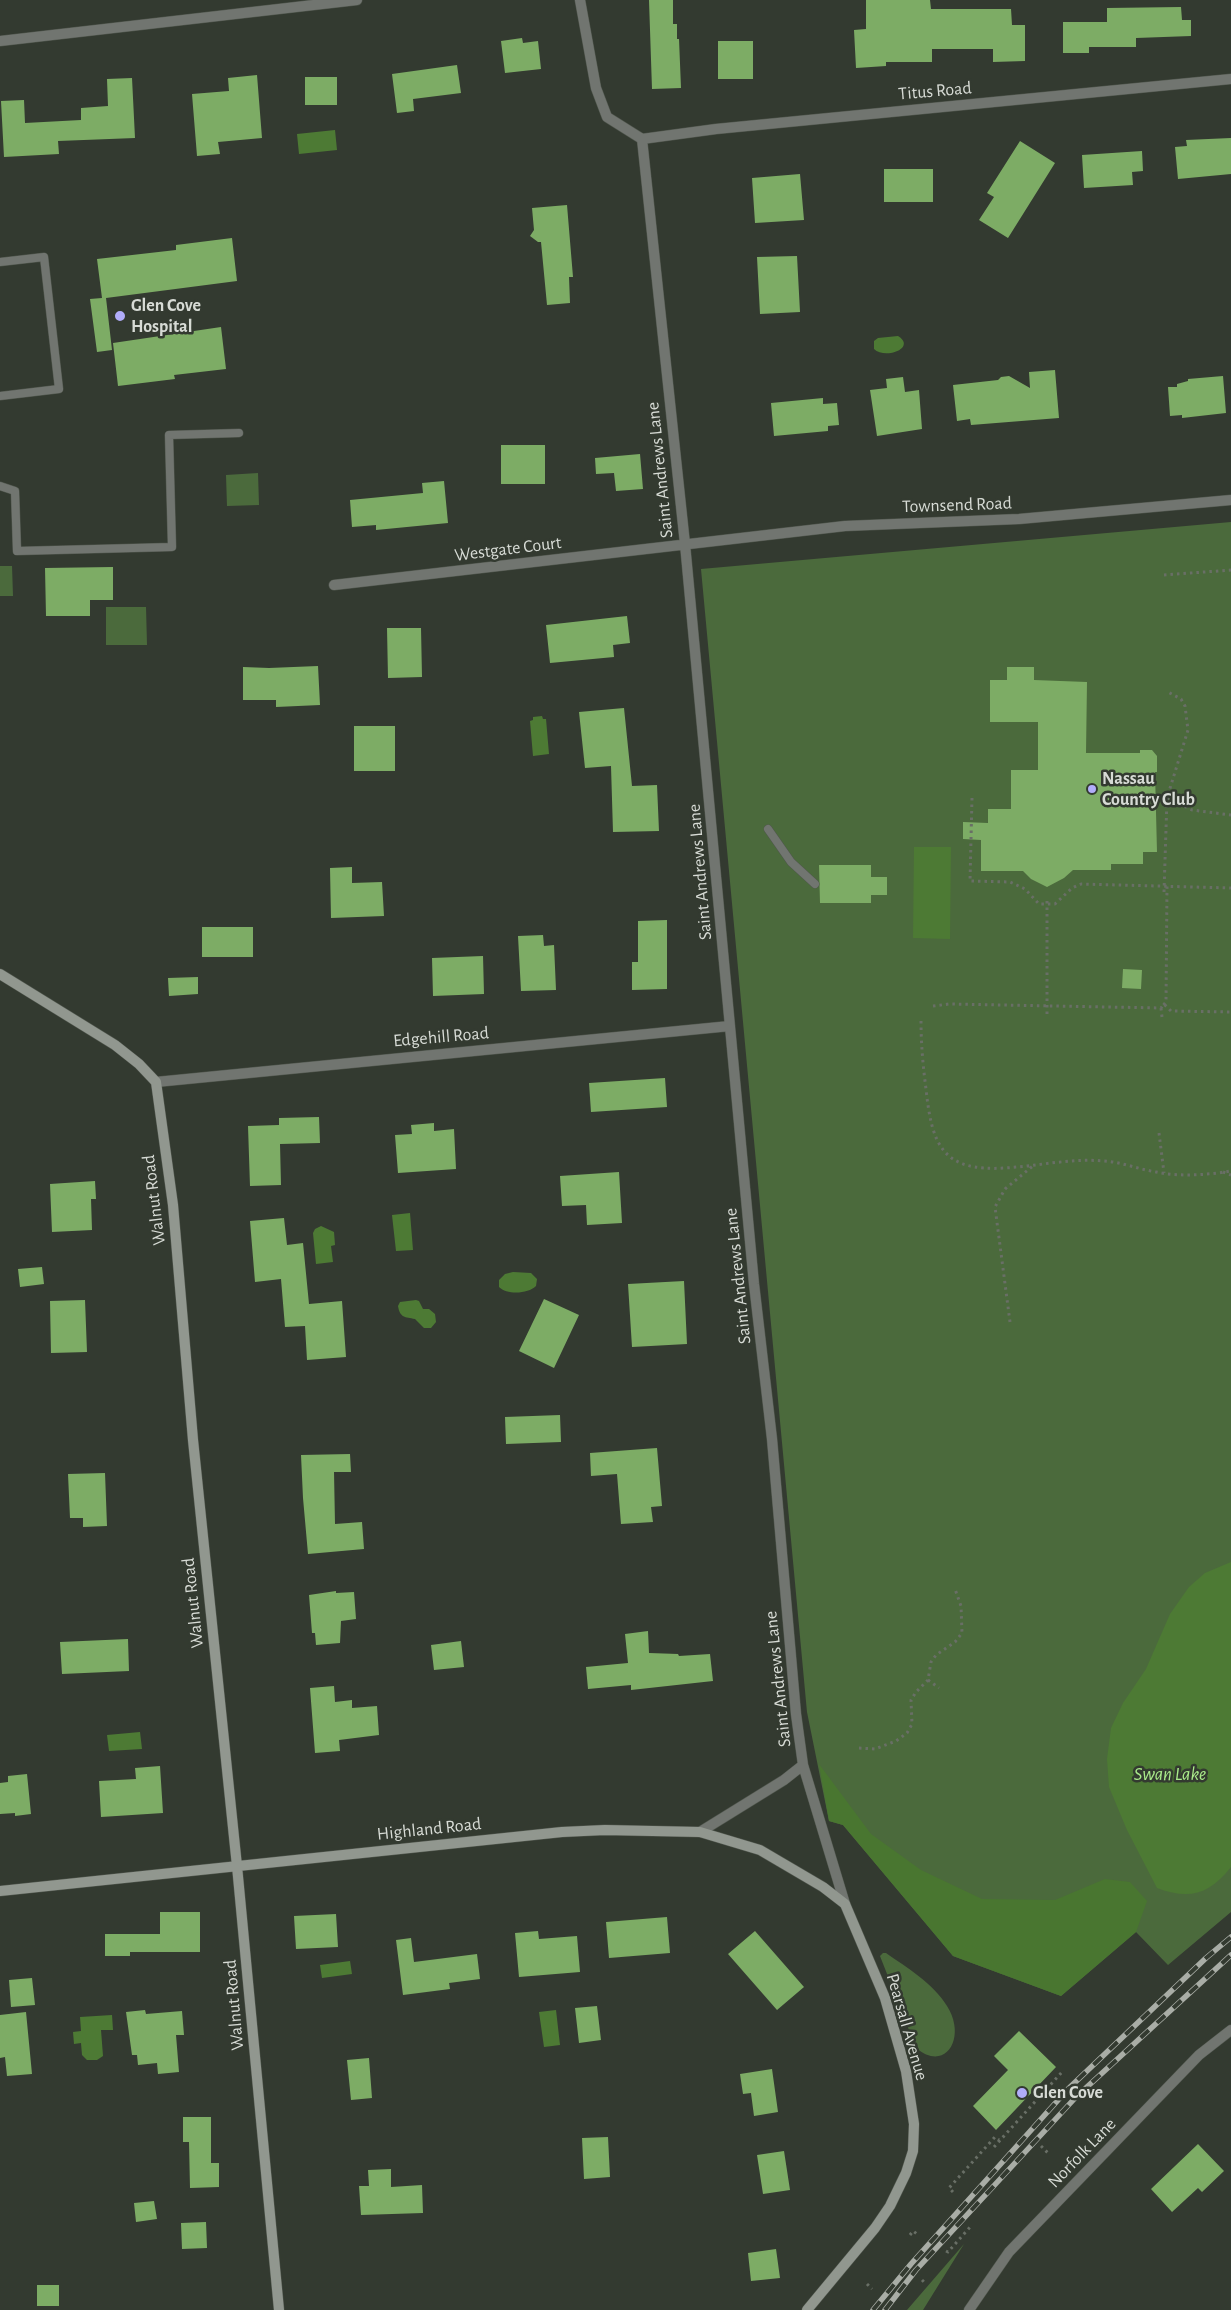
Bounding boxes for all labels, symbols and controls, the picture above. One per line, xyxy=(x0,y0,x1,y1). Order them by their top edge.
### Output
street label: Titus Road xyxy=(897,77,973,105)
place label: Glen Cove Hospital xyxy=(131,295,201,338)
marker: Glen Cove Hospital xyxy=(113,309,127,323)
street label: Saint Andrews Lane xyxy=(642,401,678,539)
street label: Townsend Road xyxy=(902,492,1012,518)
street label: Westgate Court xyxy=(453,532,563,566)
place label: Nassau Country Club xyxy=(1102,768,1195,811)
marker: Nassau Country Club xyxy=(1086,783,1098,795)
street label: Saint Andrews Lane xyxy=(683,803,717,941)
street label: Edgehill Road xyxy=(392,1022,490,1052)
street label: Walnut Road xyxy=(138,1154,170,1246)
street label: Saint Andrews Lane xyxy=(720,1207,756,1345)
street label: Walnut Road xyxy=(178,1557,208,1649)
street label: Saint Andrews Lane xyxy=(760,1610,796,1748)
water label: Swan Lake xyxy=(1134,1763,1206,1785)
street label: Highland Road xyxy=(376,1813,482,1845)
street label: Walnut Road xyxy=(219,1959,249,2051)
street label: Pearsall Avenue xyxy=(881,1971,933,2083)
place label: Glen Cove xyxy=(1033,2082,1103,2104)
marker: Glen Cove xyxy=(1015,2086,1029,2100)
street label: Norfolk Lane xyxy=(1043,2113,1121,2193)

